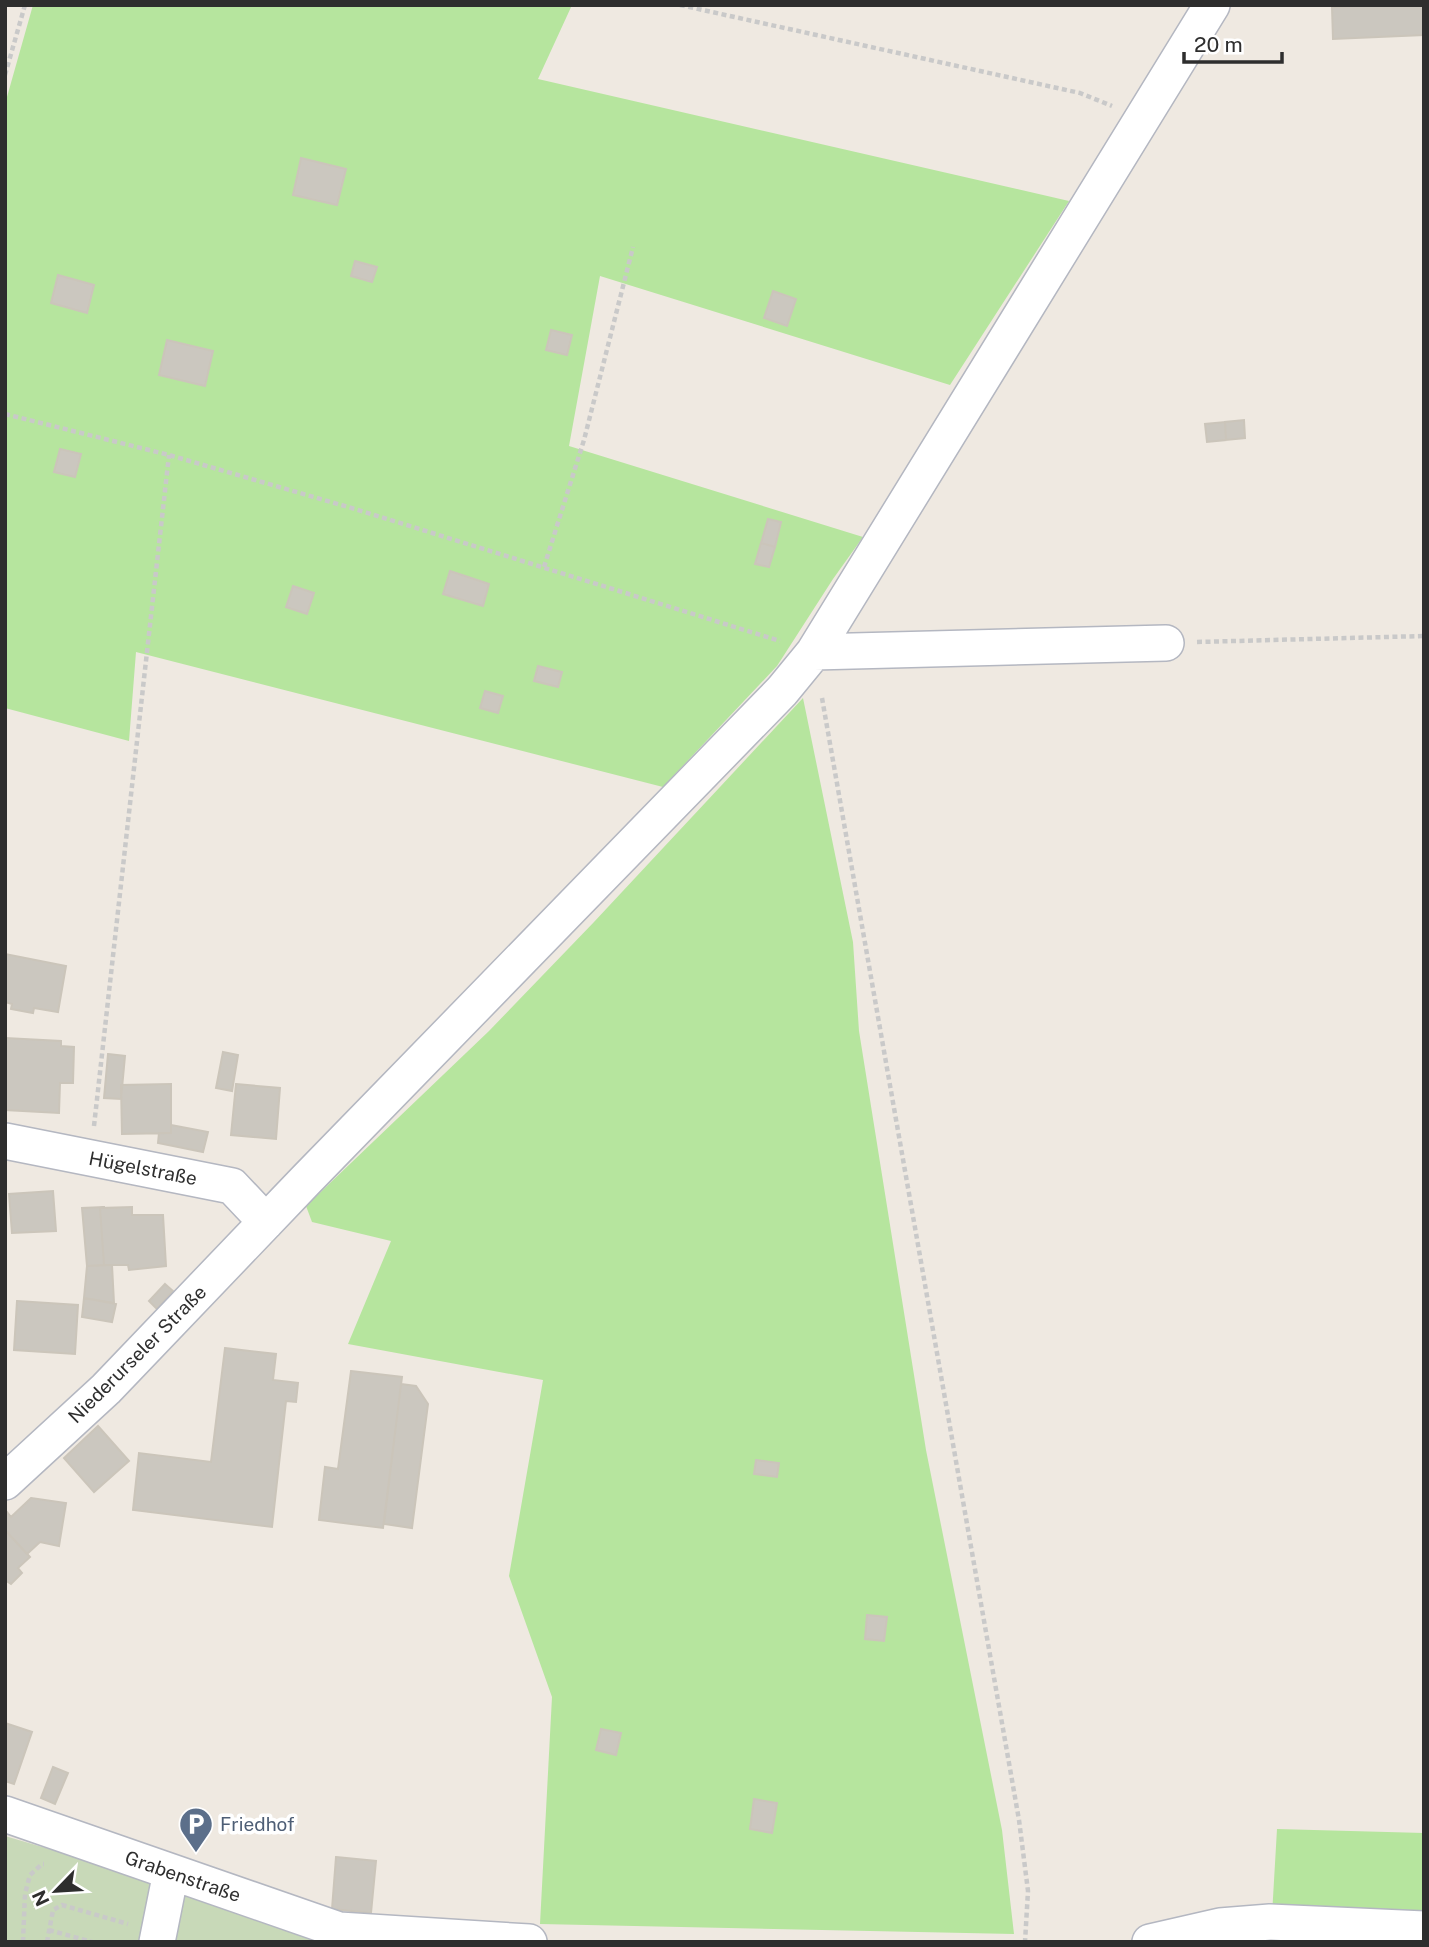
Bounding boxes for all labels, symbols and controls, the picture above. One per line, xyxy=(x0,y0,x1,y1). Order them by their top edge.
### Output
scale bar xyxy=(1184,21,1282,65)
text: 20 m xyxy=(1194,32,1243,57)
street label: Hügelstraße xyxy=(87,1147,199,1189)
street label: Niederurseler Straße xyxy=(64,1281,210,1427)
parking icon: Friedhof xyxy=(177,1805,215,1854)
place label: Friedhof xyxy=(220,1813,294,1835)
street label: Grabenstraße xyxy=(122,1846,244,1906)
north arrow xyxy=(21,1856,91,1926)
text: N xyxy=(27,1887,54,1910)

